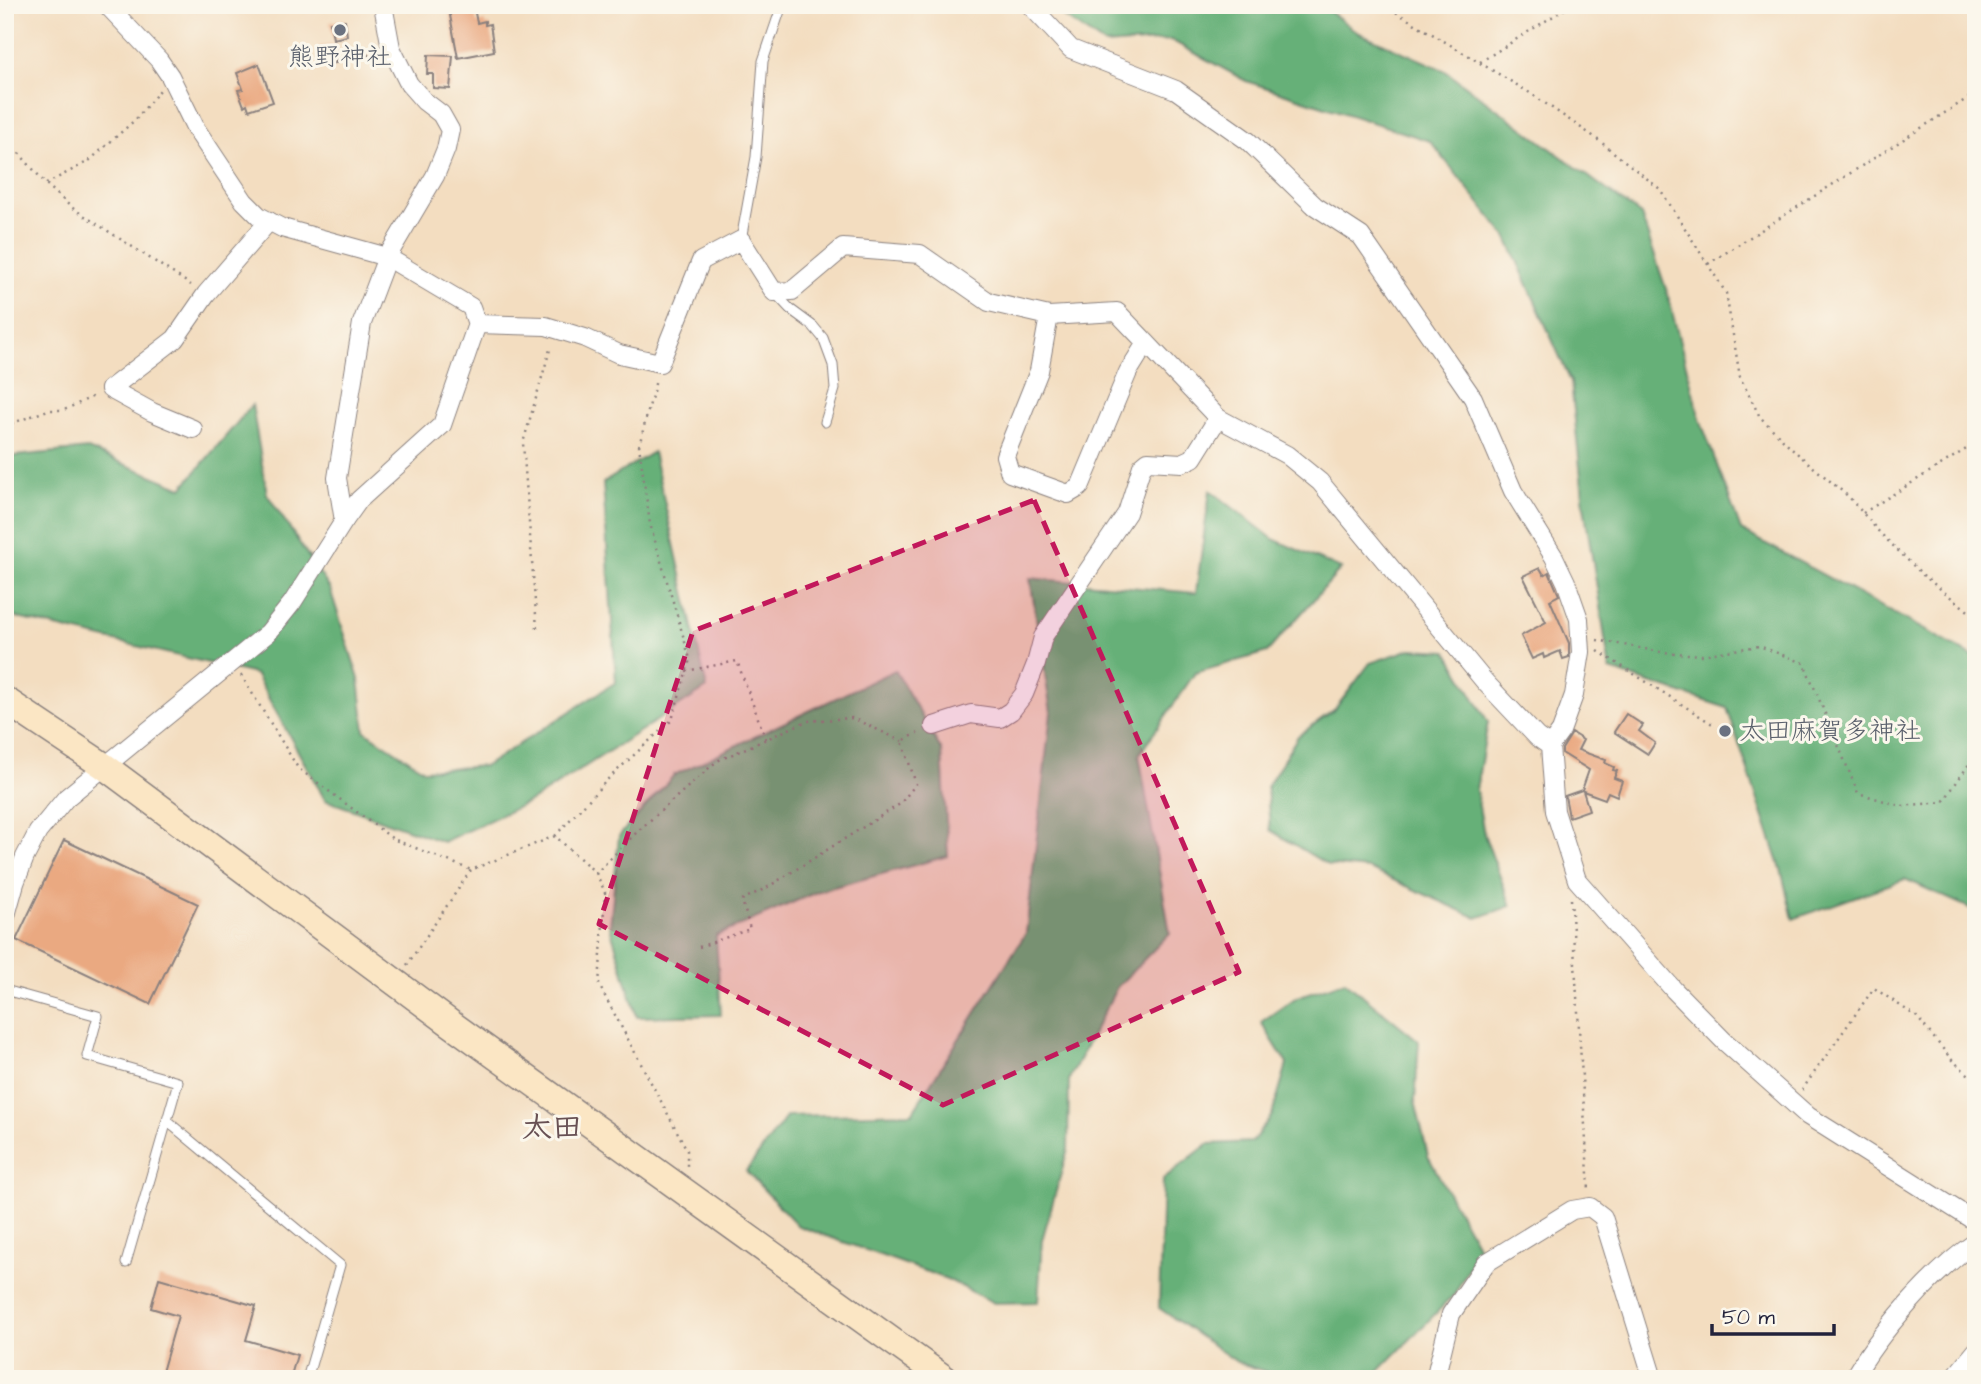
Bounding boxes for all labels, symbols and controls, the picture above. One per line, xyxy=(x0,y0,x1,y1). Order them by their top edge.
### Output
marker: 熊野神社 xyxy=(332,22,348,38)
place label: 熊野神社 xyxy=(288,39,392,75)
place label: 太田麻賀多神社 xyxy=(1739,713,1921,749)
marker: 太田麻賀多神社 xyxy=(1717,723,1733,739)
district label: 太田 xyxy=(522,1107,582,1149)
scale bar xyxy=(1712,1293,1834,1337)
text: 50 m xyxy=(1722,1303,1776,1332)

